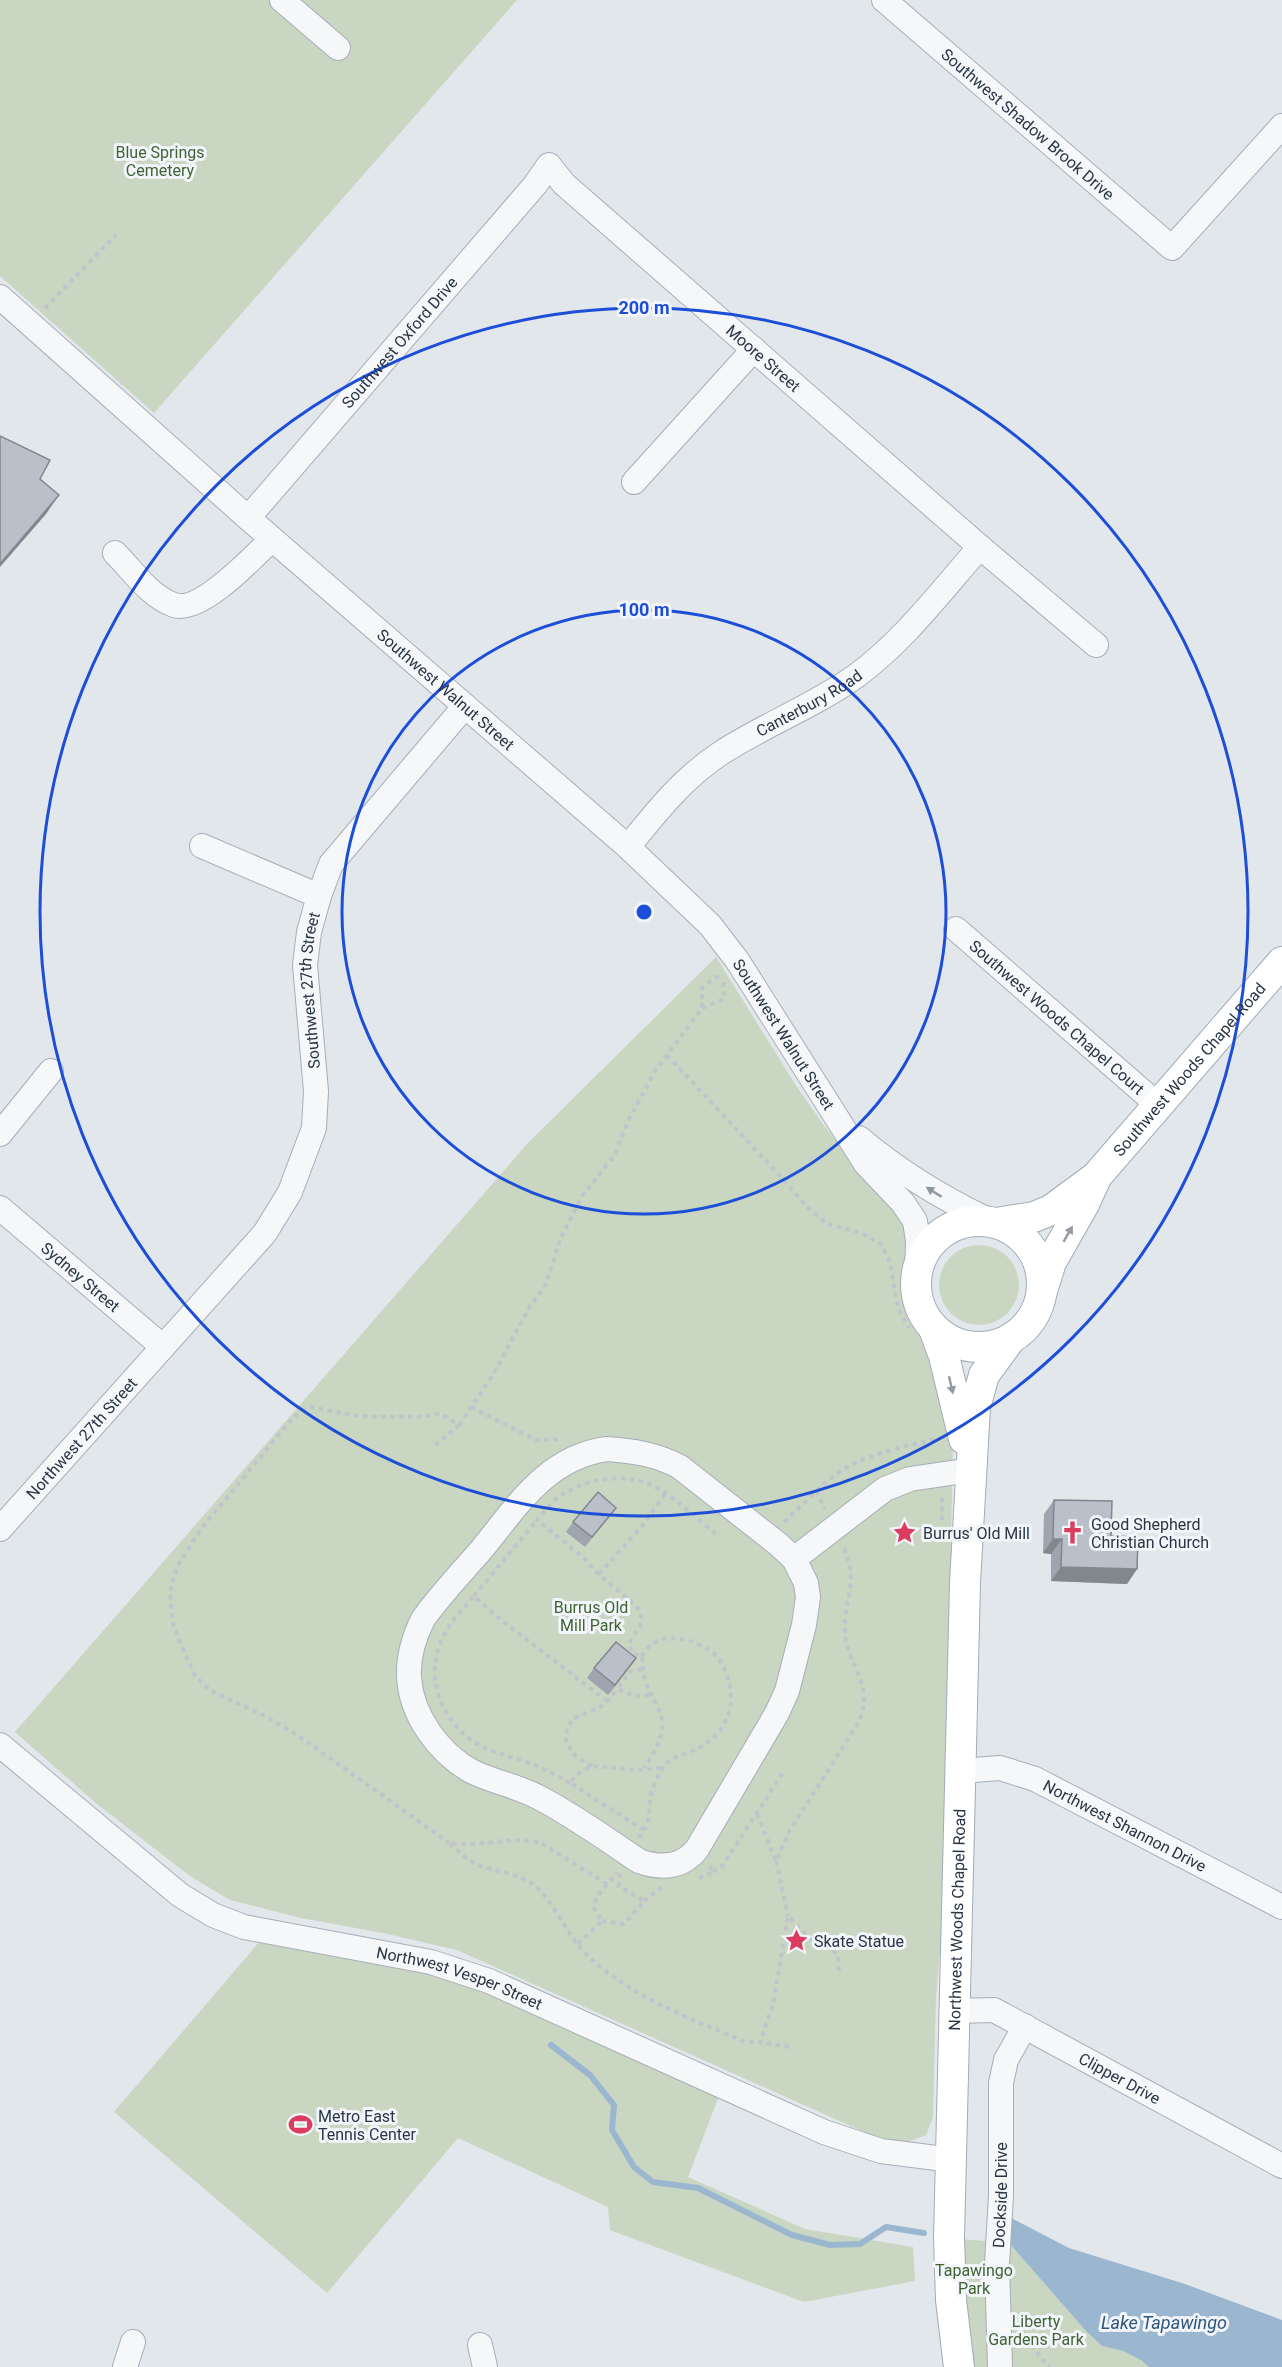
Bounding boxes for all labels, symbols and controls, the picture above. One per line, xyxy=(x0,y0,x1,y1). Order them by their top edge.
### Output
street label: Southwest Shadow Brook Drive xyxy=(937,45,1118,204)
park label: Blue Springs Cemetery xyxy=(115,143,205,180)
street label: Southwest Oxford Drive xyxy=(338,273,462,412)
text: 200 m xyxy=(618,297,670,318)
street label: Moore Street xyxy=(722,321,804,396)
text: 100 m xyxy=(618,599,670,620)
street label: Southwest Walnut Street xyxy=(373,625,518,754)
street label: Canterbury Road xyxy=(753,666,866,741)
centre of rings xyxy=(634,902,654,922)
street label: Southwest 27th Street xyxy=(296,910,324,1069)
street label: Southwest Woods Chapel Court xyxy=(965,936,1148,1099)
street label: Southwest Walnut Street xyxy=(729,955,838,1114)
street label: Southwest Woods Chapel Road xyxy=(1109,979,1270,1160)
one-way arrow xyxy=(926,1187,942,1198)
one-way arrow xyxy=(1063,1225,1073,1242)
street label: Sydney Street xyxy=(37,1238,123,1316)
street label: Northwest 27th Street xyxy=(22,1374,141,1503)
one-way arrow xyxy=(946,1376,956,1394)
place label: Good Shepherd Christian Church xyxy=(1091,1515,1209,1552)
place icon: Burrus' Old Mill xyxy=(892,1520,918,1546)
church icon: Good Shepherd Christian Church xyxy=(1060,1520,1086,1546)
place label: Burrus' Old Mill xyxy=(923,1524,1030,1543)
park label: Burrus Old Mill Park xyxy=(554,1598,628,1635)
street label: Northwest Shannon Drive xyxy=(1040,1776,1209,1876)
street label: Northwest Woods Chapel Road xyxy=(945,1808,969,2031)
place icon: Skate Statue xyxy=(783,1928,809,1954)
place label: Skate Statue xyxy=(814,1932,904,1951)
street label: Northwest Vesper Street xyxy=(375,1943,545,2014)
street label: Clipper Drive xyxy=(1075,2049,1164,2108)
place label: Metro East Tennis Center xyxy=(318,2107,417,2144)
sports icon: Metro East Tennis Center xyxy=(287,2112,313,2138)
street label: Dockside Drive xyxy=(989,2142,1011,2249)
park label: Tapawingo Park xyxy=(935,2261,1013,2298)
park label: Liberty Gardens Park xyxy=(988,2312,1085,2349)
water label: Lake Tapawingo xyxy=(1101,2312,1227,2333)

